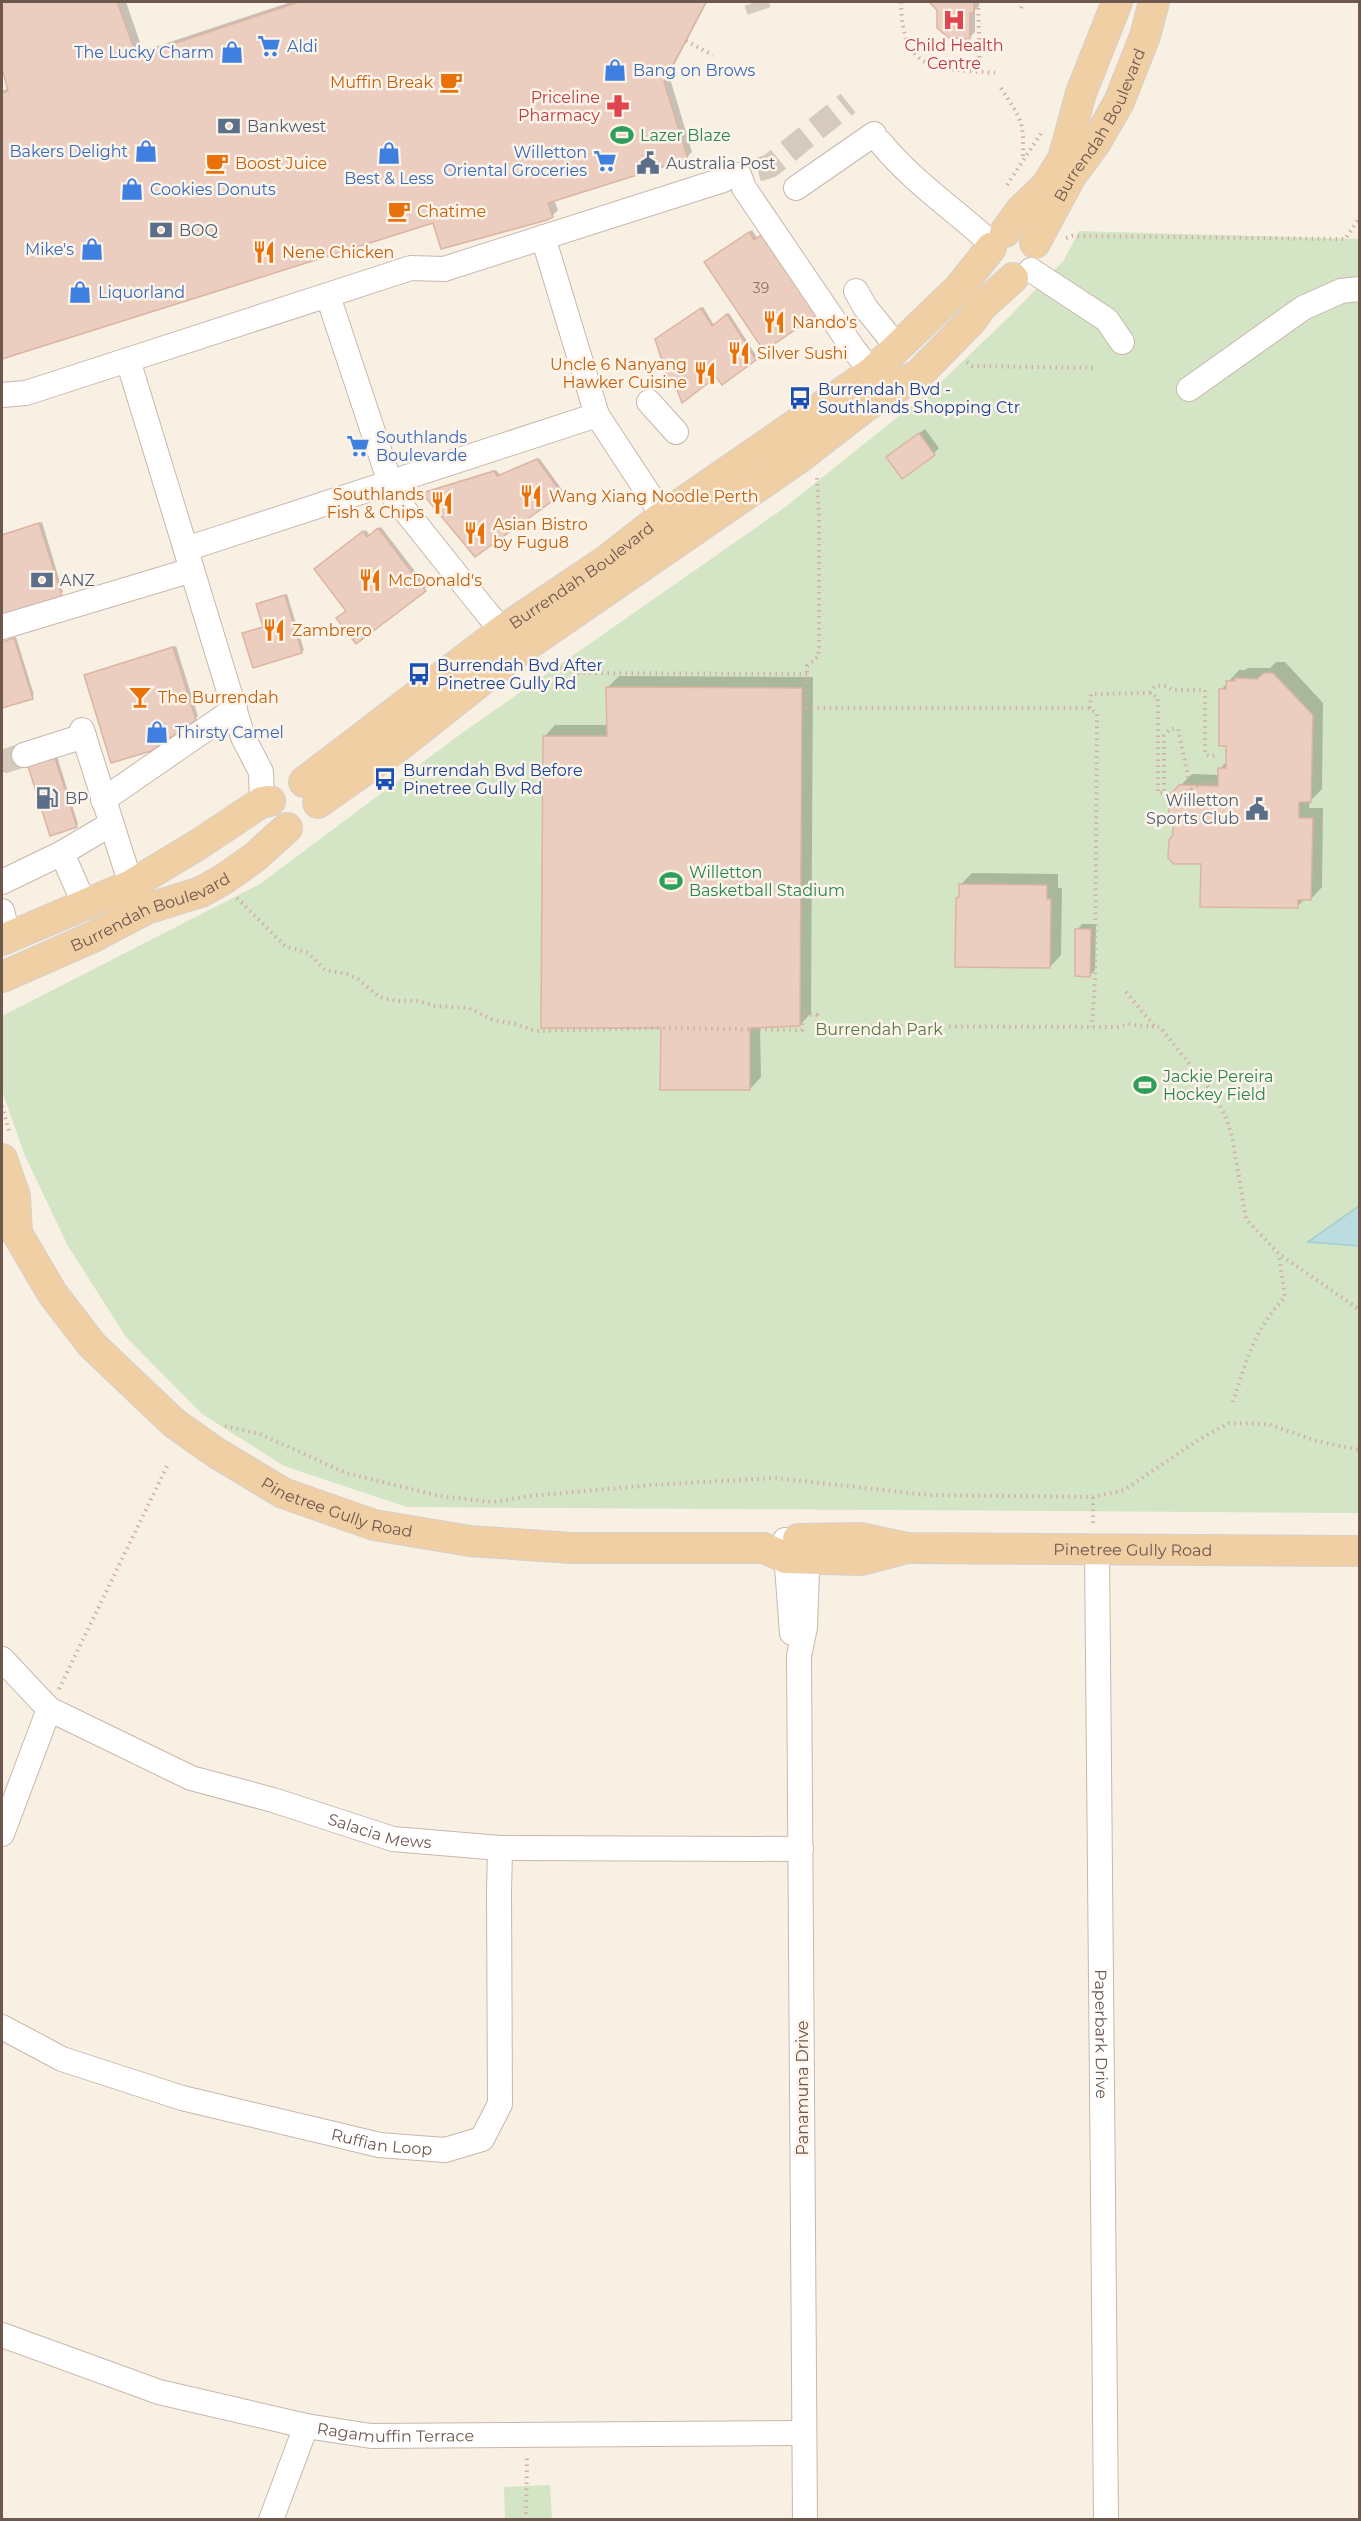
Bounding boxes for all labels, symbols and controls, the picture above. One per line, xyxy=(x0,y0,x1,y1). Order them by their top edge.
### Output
hospital icon: Child Health Centre xyxy=(941,7,967,33)
supermarket icon: Aldi xyxy=(256,33,282,59)
place label: Child Health Centre xyxy=(904,36,1004,73)
place label: Aldi xyxy=(287,37,318,56)
shop icon: The Lucky Charm xyxy=(219,39,245,65)
place label: The Lucky Charm xyxy=(74,43,214,62)
street label: Burrendah Boulevard xyxy=(1050,46,1149,205)
shop icon: Bang on Brows xyxy=(602,57,628,83)
place label: Bang on Brows xyxy=(633,61,756,80)
cafe icon: Muffin Break xyxy=(438,69,464,95)
place label: Muffin Break xyxy=(330,73,433,92)
place label: Priceline Pharmacy xyxy=(518,88,600,125)
pharmacy icon: Priceline Pharmacy xyxy=(605,93,631,119)
bank icon: Bankwest xyxy=(216,113,242,139)
place label: Bankwest xyxy=(247,117,327,136)
sports icon: Lazer Blaze xyxy=(609,122,635,148)
place label: Lazer Blaze xyxy=(640,126,731,145)
shop icon: Bakers Delight xyxy=(133,138,159,164)
shop icon: Best & Less xyxy=(376,140,402,166)
place label: Bakers Delight xyxy=(9,142,128,161)
place label: Willetton Oriental Groceries xyxy=(443,143,587,180)
supermarket icon: Willetton Oriental Groceries xyxy=(592,148,618,174)
cafe icon: Boost Juice xyxy=(204,150,230,176)
public building icon: Australia Post xyxy=(635,150,661,176)
place label: Boost Juice xyxy=(235,154,327,173)
place label: Australia Post xyxy=(666,154,776,173)
place label: Best & Less xyxy=(344,169,434,188)
shop icon: Cookies Donuts xyxy=(119,176,145,202)
place label: Cookies Donuts xyxy=(150,180,276,199)
cafe icon: Chatime xyxy=(386,198,412,224)
place label: Chatime xyxy=(417,202,486,221)
bank icon: BOQ xyxy=(148,217,174,243)
place label: BOQ xyxy=(179,221,218,240)
shop icon: Mike's xyxy=(79,236,105,262)
restaurant icon: Nene Chicken xyxy=(251,239,277,265)
place label: Mike's xyxy=(25,240,74,259)
place label: Nene Chicken xyxy=(282,243,394,262)
shop icon: Liquorland xyxy=(67,279,93,305)
house number: 39 xyxy=(753,279,769,297)
place label: Liquorland xyxy=(98,283,185,302)
restaurant icon: Nando's xyxy=(761,309,787,335)
place label: Nando's xyxy=(792,313,857,332)
restaurant icon: Silver Sushi xyxy=(726,340,752,366)
place label: Silver Sushi xyxy=(757,344,848,363)
place label: Uncle 6 Nanyang Hawker Cuisine xyxy=(550,355,687,392)
restaurant icon: Uncle 6 Nanyang Hawker Cuisine xyxy=(692,360,718,386)
place label: Burrendah Bvd - Southlands Shopping Ctr xyxy=(818,380,1020,417)
bus stop icon: Burrendah Bvd - Southlands Shopping Ctr xyxy=(787,385,813,411)
place label: Southlands Boulevarde xyxy=(376,428,467,465)
supermarket icon: Southlands Boulevarde xyxy=(345,433,371,459)
restaurant icon: Wang Xiang Noodle Perth xyxy=(518,483,544,509)
place label: Southlands Fish & Chips xyxy=(327,485,424,522)
place label: Wang Xiang Noodle Perth xyxy=(549,487,759,506)
restaurant icon: Southlands Fish & Chips xyxy=(429,490,455,516)
place label: Asian Bistro by Fugu8 xyxy=(493,515,588,552)
street label: Burrendah Boulevard xyxy=(506,518,658,633)
restaurant icon: Asian Bistro by Fugu8 xyxy=(462,520,488,546)
bank icon: ANZ xyxy=(29,567,55,593)
restaurant icon: McDonald's xyxy=(357,567,383,593)
place label: ANZ xyxy=(60,571,95,590)
place label: McDonald's xyxy=(388,571,482,590)
restaurant icon: Zambrero xyxy=(261,617,287,643)
place label: Zambrero xyxy=(292,621,372,640)
place label: Burrendah Bvd After Pinetree Gully Rd xyxy=(437,656,603,693)
bus stop icon: Burrendah Bvd After Pinetree Gully Rd xyxy=(406,661,432,687)
bar icon: The Burrendah xyxy=(127,684,153,710)
place label: The Burrendah xyxy=(158,688,279,707)
shop icon: Thirsty Camel xyxy=(144,719,170,745)
place label: Thirsty Camel xyxy=(175,723,284,742)
place label: Burrendah Bvd Before Pinetree Gully Rd xyxy=(403,761,583,798)
bus stop icon: Burrendah Bvd Before Pinetree Gully Rd xyxy=(372,766,398,792)
fuel station icon: BP xyxy=(34,785,60,811)
place label: BP xyxy=(65,789,89,808)
place label: Willetton Sports Club xyxy=(1146,791,1239,828)
public building icon: Willetton Sports Club xyxy=(1244,796,1270,822)
place label: Willetton Basketball Stadium xyxy=(689,863,845,900)
sports icon: Willetton Basketball Stadium xyxy=(658,868,684,894)
street label: Burrendah Boulevard xyxy=(68,869,233,956)
park label: Burrendah Park xyxy=(815,1020,943,1039)
place label: Jackie Pereira Hockey Field xyxy=(1162,1067,1273,1104)
sports icon: Jackie Pereira Hockey Field xyxy=(1132,1072,1158,1098)
street label: Pinetree Gully Road xyxy=(258,1473,414,1541)
street label: Pinetree Gully Road xyxy=(1053,1540,1213,1560)
street label: Salacia Mews xyxy=(325,1809,432,1852)
street label: Paperbark Drive xyxy=(1091,1969,1111,2099)
street label: Panamuna Drive xyxy=(793,2020,812,2156)
street label: Ruffian Loop xyxy=(329,2125,433,2159)
street label: Ragamuffin Terrace xyxy=(316,2419,474,2446)

